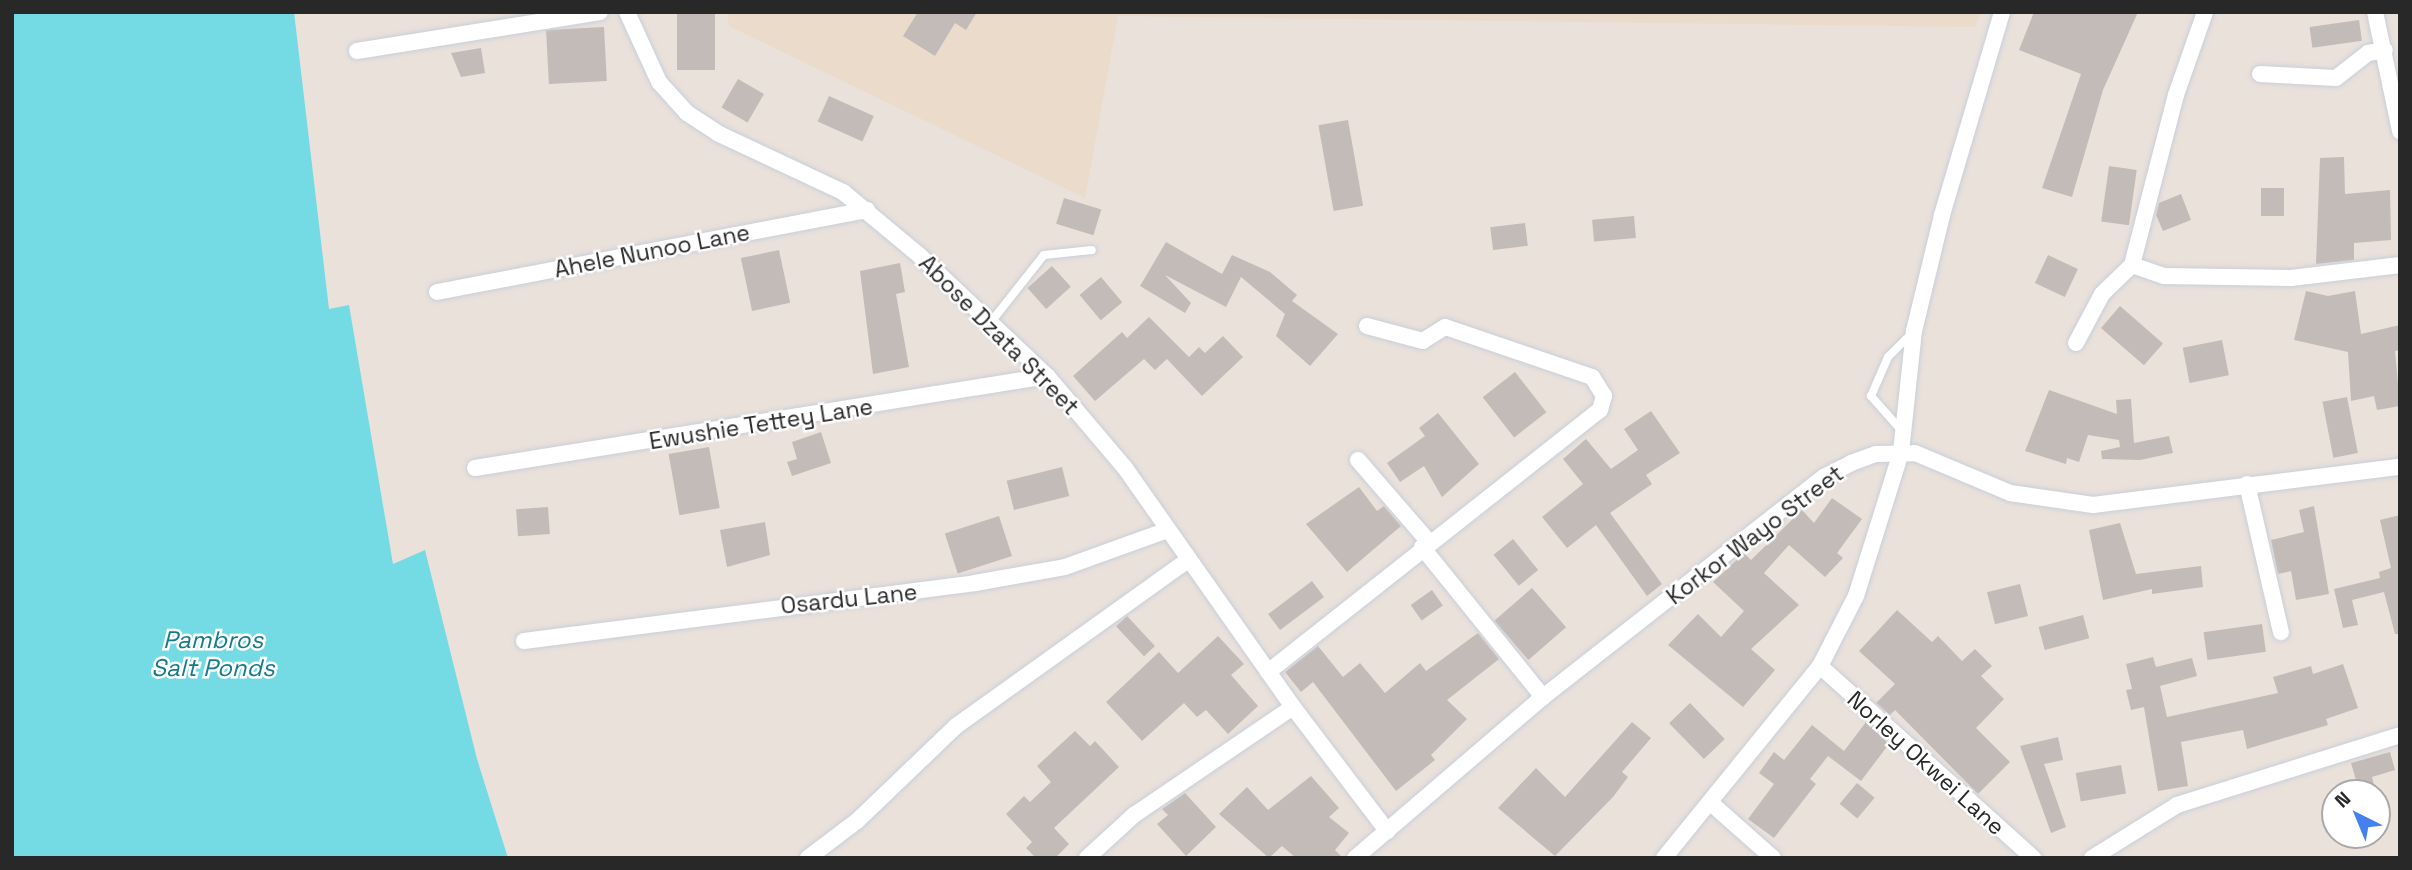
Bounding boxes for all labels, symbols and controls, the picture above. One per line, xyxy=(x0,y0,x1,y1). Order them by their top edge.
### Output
street label: Ahele Nunoo Lane xyxy=(552,219,752,283)
street label: Abose Dzata Street xyxy=(913,249,1085,421)
street label: Ewushie Tettey Lane xyxy=(647,393,875,455)
street label: Korkor Wayo Street xyxy=(1661,459,1849,611)
street label: Osardu Lane xyxy=(779,578,919,620)
water label: Pambros Salt Ponds xyxy=(151,626,275,682)
street label: Norley Okwei Lane xyxy=(1842,685,2010,841)
north arrow xyxy=(2321,779,2391,849)
text: N xyxy=(2330,786,2356,813)

